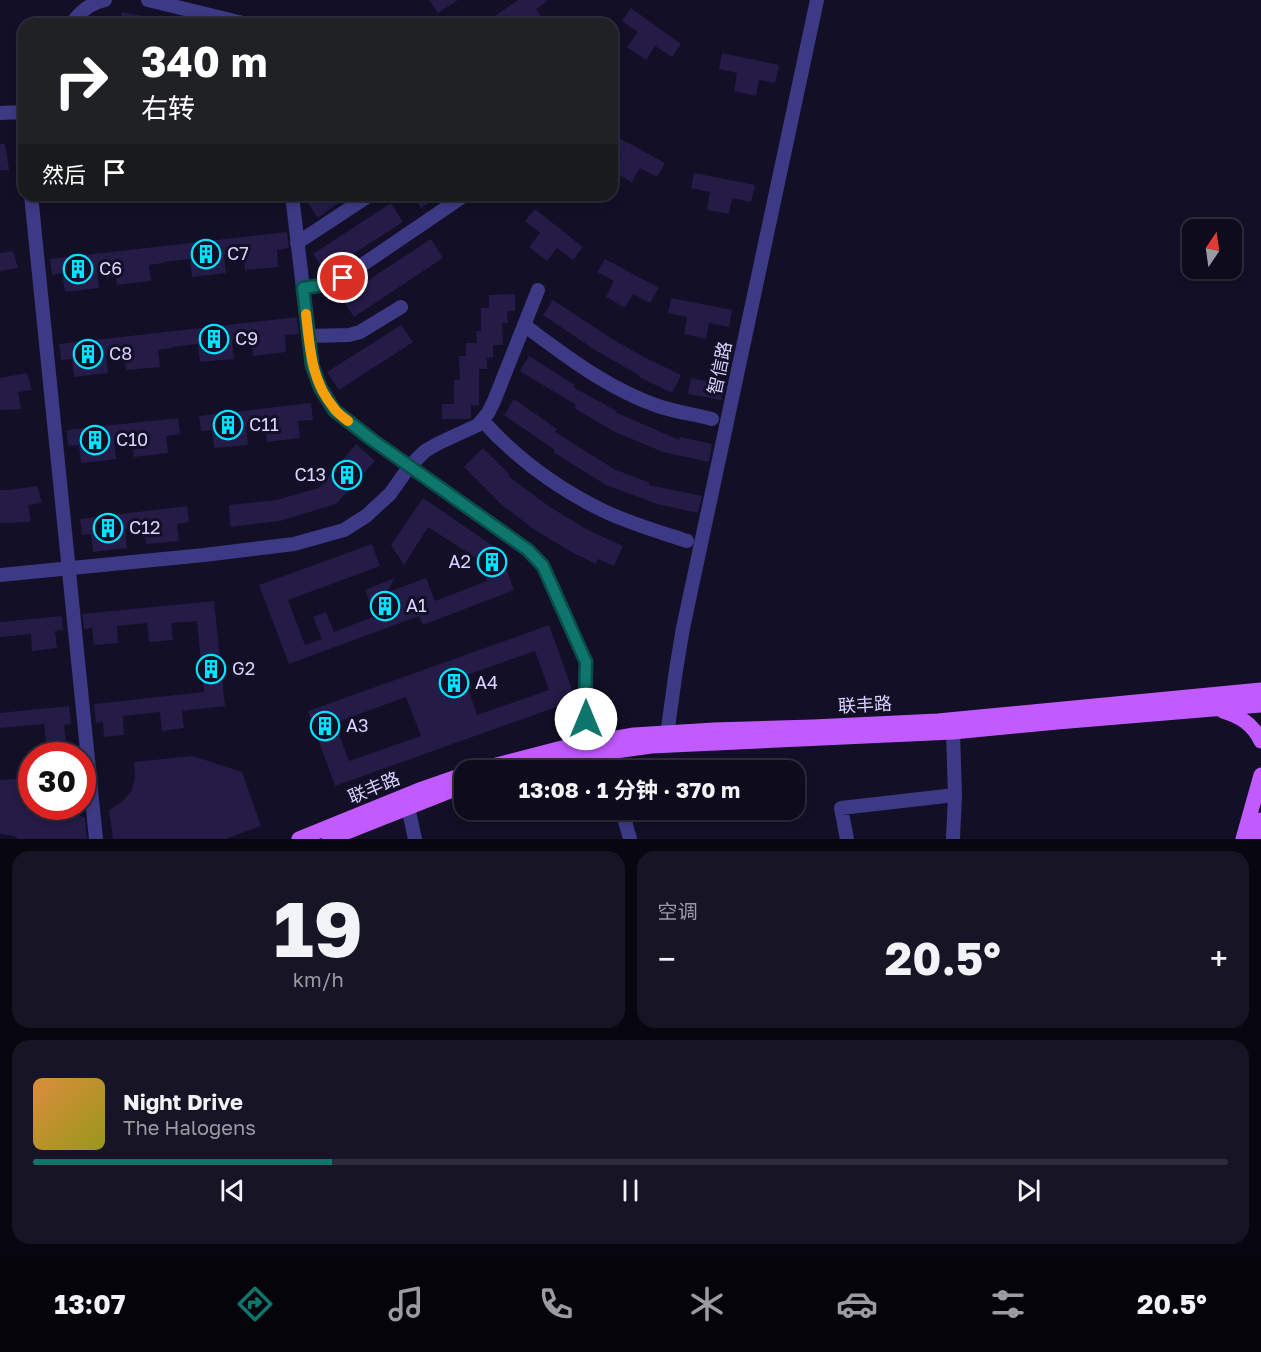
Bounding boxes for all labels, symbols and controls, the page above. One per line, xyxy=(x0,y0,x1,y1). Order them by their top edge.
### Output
text: 340 m xyxy=(141,36,267,86)
icon: right xyxy=(42,42,120,120)
text: 右转 xyxy=(141,92,195,124)
icon: arrive xyxy=(98,156,131,189)
text: 然后 xyxy=(42,161,86,188)
north arrow xyxy=(1182,219,1242,279)
map controls xyxy=(1182,219,1242,279)
building icon: C7 xyxy=(190,238,222,270)
place label: C7 xyxy=(227,242,249,264)
pin xyxy=(317,252,368,303)
building icon: C6 xyxy=(62,253,94,285)
place label: C6 xyxy=(99,257,122,279)
icon: arrive xyxy=(326,261,359,294)
building icon: C9 xyxy=(198,323,230,355)
place label: C9 xyxy=(235,327,258,349)
building icon: C8 xyxy=(72,338,104,370)
street label: 智信路 xyxy=(703,339,735,396)
place label: C8 xyxy=(109,342,132,364)
building icon: C11 xyxy=(212,409,244,441)
place label: C11 xyxy=(249,413,279,435)
building icon: C10 xyxy=(79,424,111,456)
place label: C10 xyxy=(116,428,148,450)
building icon: C13 xyxy=(331,459,363,491)
place label: C13 xyxy=(295,463,326,485)
building icon: C12 xyxy=(92,512,124,544)
place label: C12 xyxy=(129,516,160,538)
building icon: A2 xyxy=(476,546,508,578)
place label: A2 xyxy=(449,550,471,572)
building icon: A1 xyxy=(369,590,401,622)
place label: A1 xyxy=(406,594,427,616)
building icon: G2 xyxy=(195,653,227,685)
place label: G2 xyxy=(232,657,255,679)
building icon: A4 xyxy=(438,667,470,699)
place label: A4 xyxy=(475,671,498,693)
position arrow xyxy=(554,687,618,751)
street label: 联丰路 xyxy=(837,692,892,716)
building icon: A3 xyxy=(309,710,341,742)
place label: A3 xyxy=(346,714,369,736)
speed limit sign: 30 xyxy=(18,742,96,820)
street label: 联丰路 xyxy=(344,766,403,808)
text: 13:08 · 1 分钟 · 370 m xyxy=(519,776,740,803)
text: 19 xyxy=(273,881,363,974)
text: 空调 xyxy=(658,899,698,923)
text: 20.5° xyxy=(885,931,1001,985)
text: − xyxy=(658,939,676,978)
text: + xyxy=(1210,939,1228,978)
text: km/h xyxy=(293,967,344,991)
text: Night Drive xyxy=(123,1088,243,1115)
text: The Halogens xyxy=(123,1115,256,1139)
icon: previous xyxy=(216,1174,249,1207)
icon: pause xyxy=(614,1174,647,1207)
icon: next xyxy=(1012,1174,1045,1207)
icon: directions xyxy=(234,1283,276,1325)
icon: music xyxy=(385,1283,427,1325)
icon: phone xyxy=(535,1283,577,1325)
icon: climate xyxy=(686,1283,728,1325)
icon: car xyxy=(836,1283,878,1325)
icon: filters xyxy=(987,1283,1029,1325)
text: 13:07 xyxy=(54,1288,126,1320)
text: 20.5° xyxy=(1137,1288,1207,1320)

